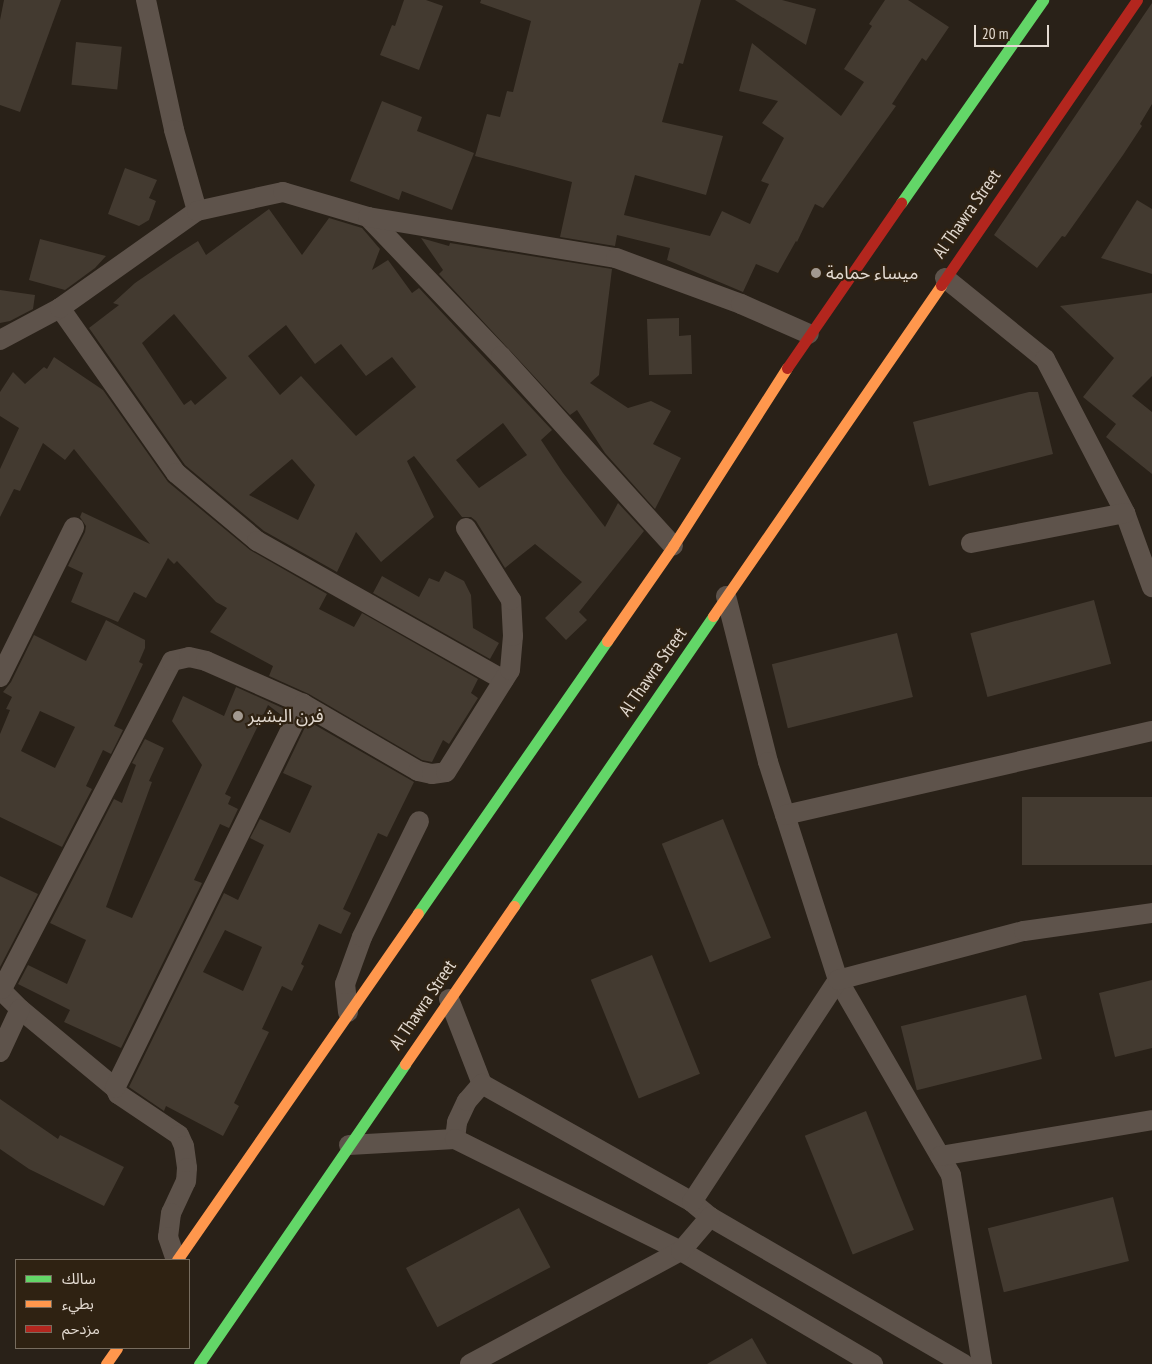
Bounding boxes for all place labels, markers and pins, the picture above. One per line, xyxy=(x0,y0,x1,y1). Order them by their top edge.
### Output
place label: ميساء حمامة xyxy=(826,262,918,284)
marker: ميساء حمامة xyxy=(810,267,822,279)
place label: فرن البشير xyxy=(248,705,324,727)
marker: فرن البشير xyxy=(232,710,244,722)

